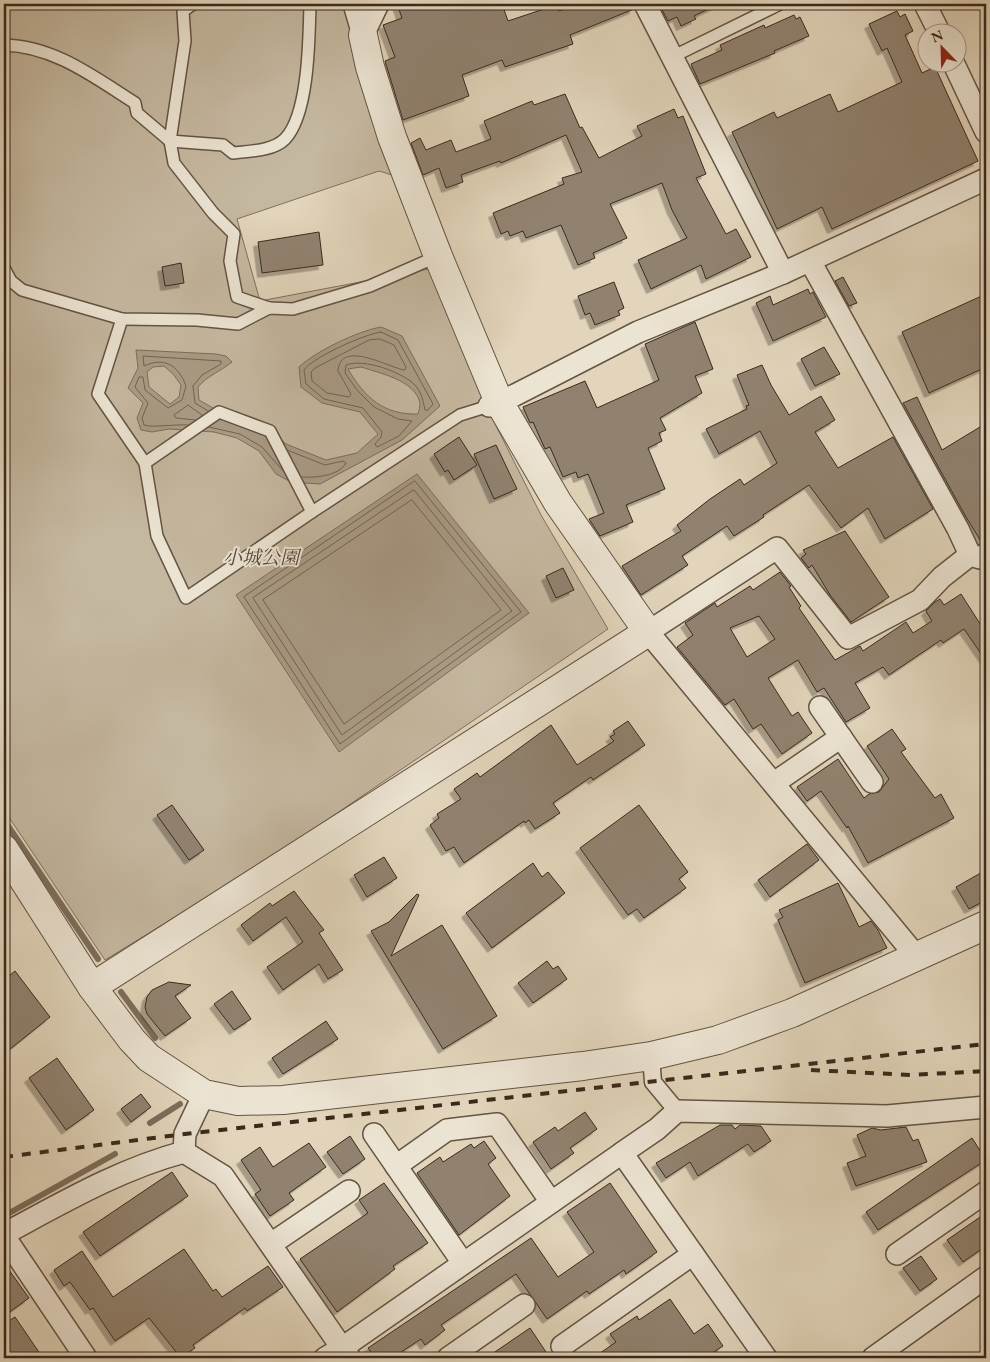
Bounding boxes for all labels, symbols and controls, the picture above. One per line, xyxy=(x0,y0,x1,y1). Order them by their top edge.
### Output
north arrow xyxy=(918,22,968,72)
text: N xyxy=(928,25,946,47)
park label: 小城公園 xyxy=(223,545,302,570)

